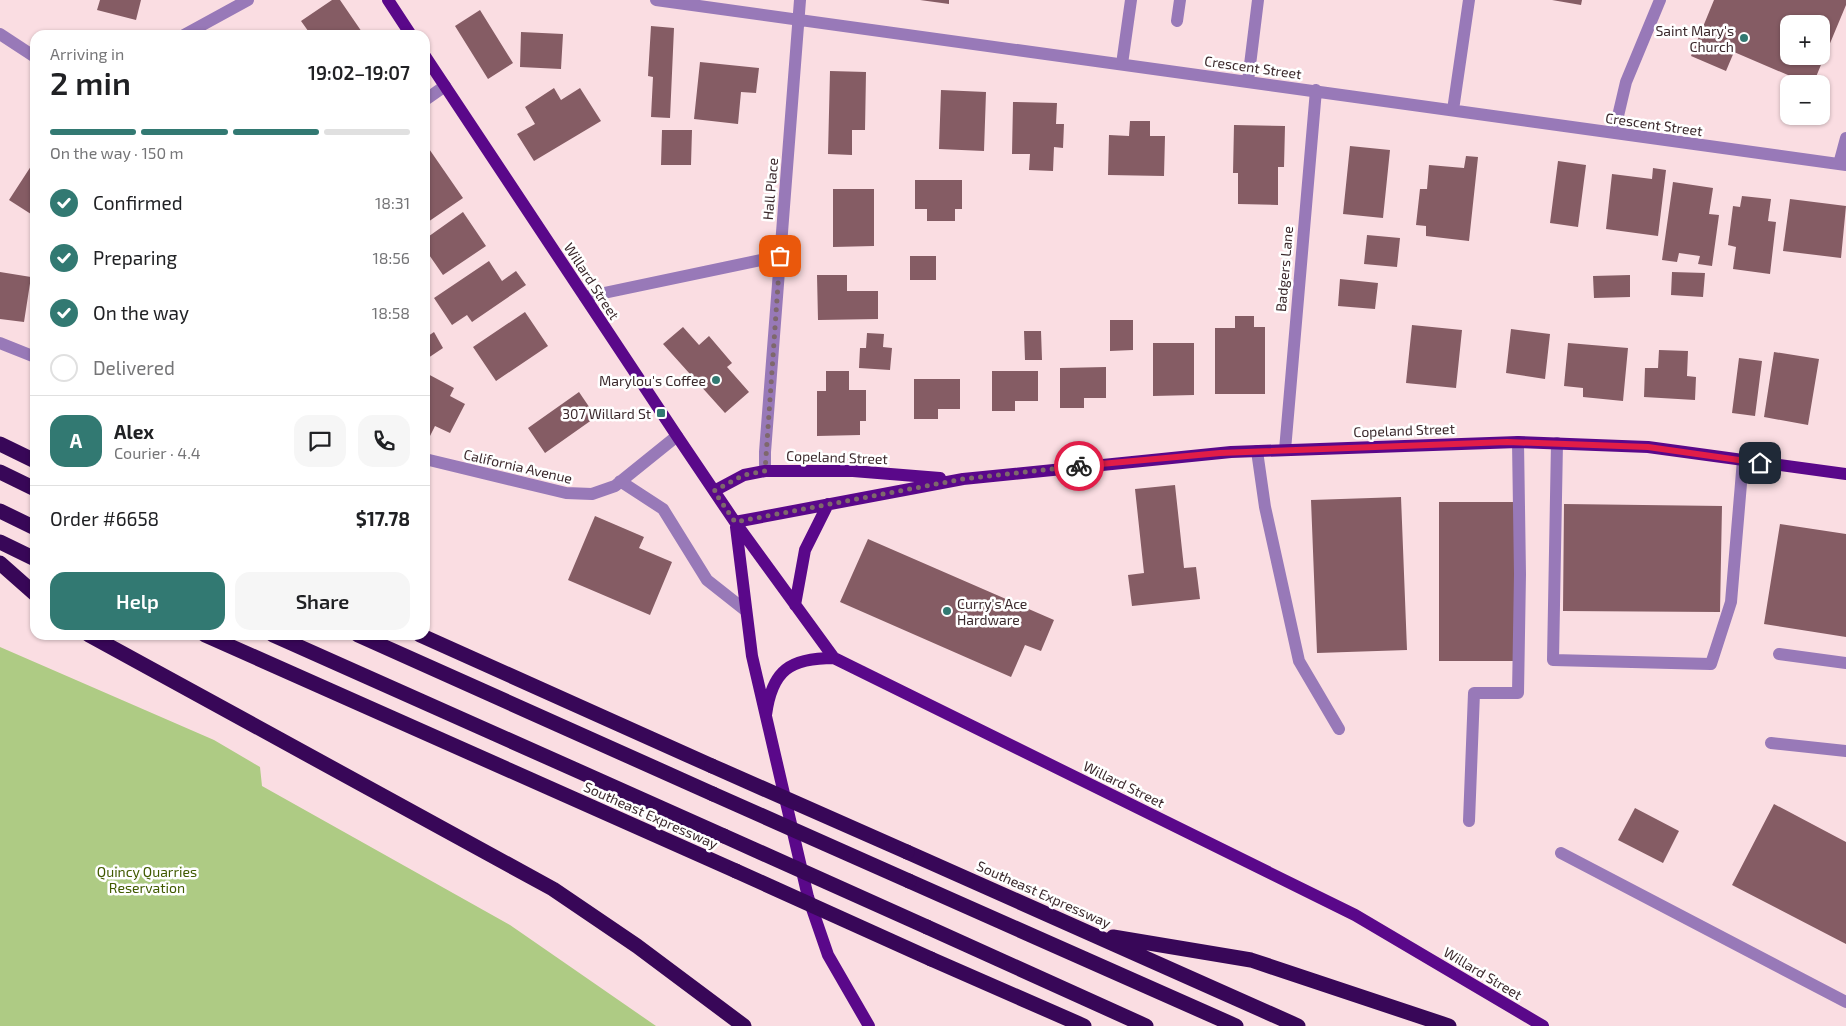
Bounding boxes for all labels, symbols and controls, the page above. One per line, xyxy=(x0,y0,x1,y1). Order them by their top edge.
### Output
map controls xyxy=(1780,15,1830,125)
button: + xyxy=(1780,15,1830,65)
place label: Saint Mary's Church xyxy=(1655,22,1734,55)
marker: Saint Mary's Church xyxy=(1738,32,1750,44)
text: Arriving in xyxy=(50,44,124,63)
street label: Crescent Street xyxy=(1203,52,1303,82)
text: 19:02–19:07 xyxy=(308,61,410,84)
text: 2 min xyxy=(50,63,131,101)
button: − xyxy=(1780,75,1830,125)
street label: Crescent Street xyxy=(1604,109,1704,139)
text: On the way · 150 m xyxy=(50,143,184,162)
street label: Hall Place xyxy=(759,157,781,221)
icon: check xyxy=(50,189,78,217)
text: Confirmed xyxy=(93,191,183,214)
text: 18:31 xyxy=(375,193,410,212)
street label: Badgers Lane xyxy=(1272,225,1296,313)
pin xyxy=(759,235,801,277)
street label: Willard Street xyxy=(561,239,623,323)
icon: bag xyxy=(766,242,794,270)
icon: check xyxy=(50,244,78,272)
text: Preparing xyxy=(93,246,177,269)
text: 18:56 xyxy=(372,248,410,267)
icon: check xyxy=(50,299,78,327)
text: On the way xyxy=(93,301,189,324)
text: 18:58 xyxy=(372,303,410,322)
text: Delivered xyxy=(93,356,175,379)
place label: Marylou's Coffee xyxy=(599,372,706,389)
marker: Marylou's Coffee xyxy=(710,374,722,386)
place label: 307 Willard St xyxy=(562,405,651,422)
marker: 307 Willard St xyxy=(655,407,667,419)
button: chat xyxy=(294,415,346,467)
button: phone xyxy=(358,415,410,467)
text: Alex xyxy=(114,420,154,443)
street label: Copeland Street xyxy=(1353,420,1455,440)
text: A xyxy=(70,429,82,452)
courier xyxy=(1054,441,1104,491)
pin xyxy=(1739,442,1781,484)
text: Courier · 4.4 xyxy=(114,443,201,462)
street label: California Avenue xyxy=(462,445,574,487)
street label: Copeland Street xyxy=(786,447,888,467)
icon: home xyxy=(1746,449,1774,477)
icon: bike xyxy=(1065,452,1093,480)
text: Order #6658 xyxy=(50,507,159,530)
text: $17.78 xyxy=(356,507,410,530)
button: Help xyxy=(50,572,225,630)
button: Share xyxy=(235,572,410,630)
place label: Curry's Ace Hardware xyxy=(957,595,1027,628)
marker: Curry's Ace Hardware xyxy=(941,605,953,617)
street label: Willard Street xyxy=(1081,757,1167,811)
street label: Southeast Expressway xyxy=(581,778,721,853)
street label: Southeast Expressway xyxy=(974,857,1114,932)
park label: Quincy Quarries Reservation xyxy=(97,863,197,896)
street label: Willard Street xyxy=(1441,943,1525,1003)

